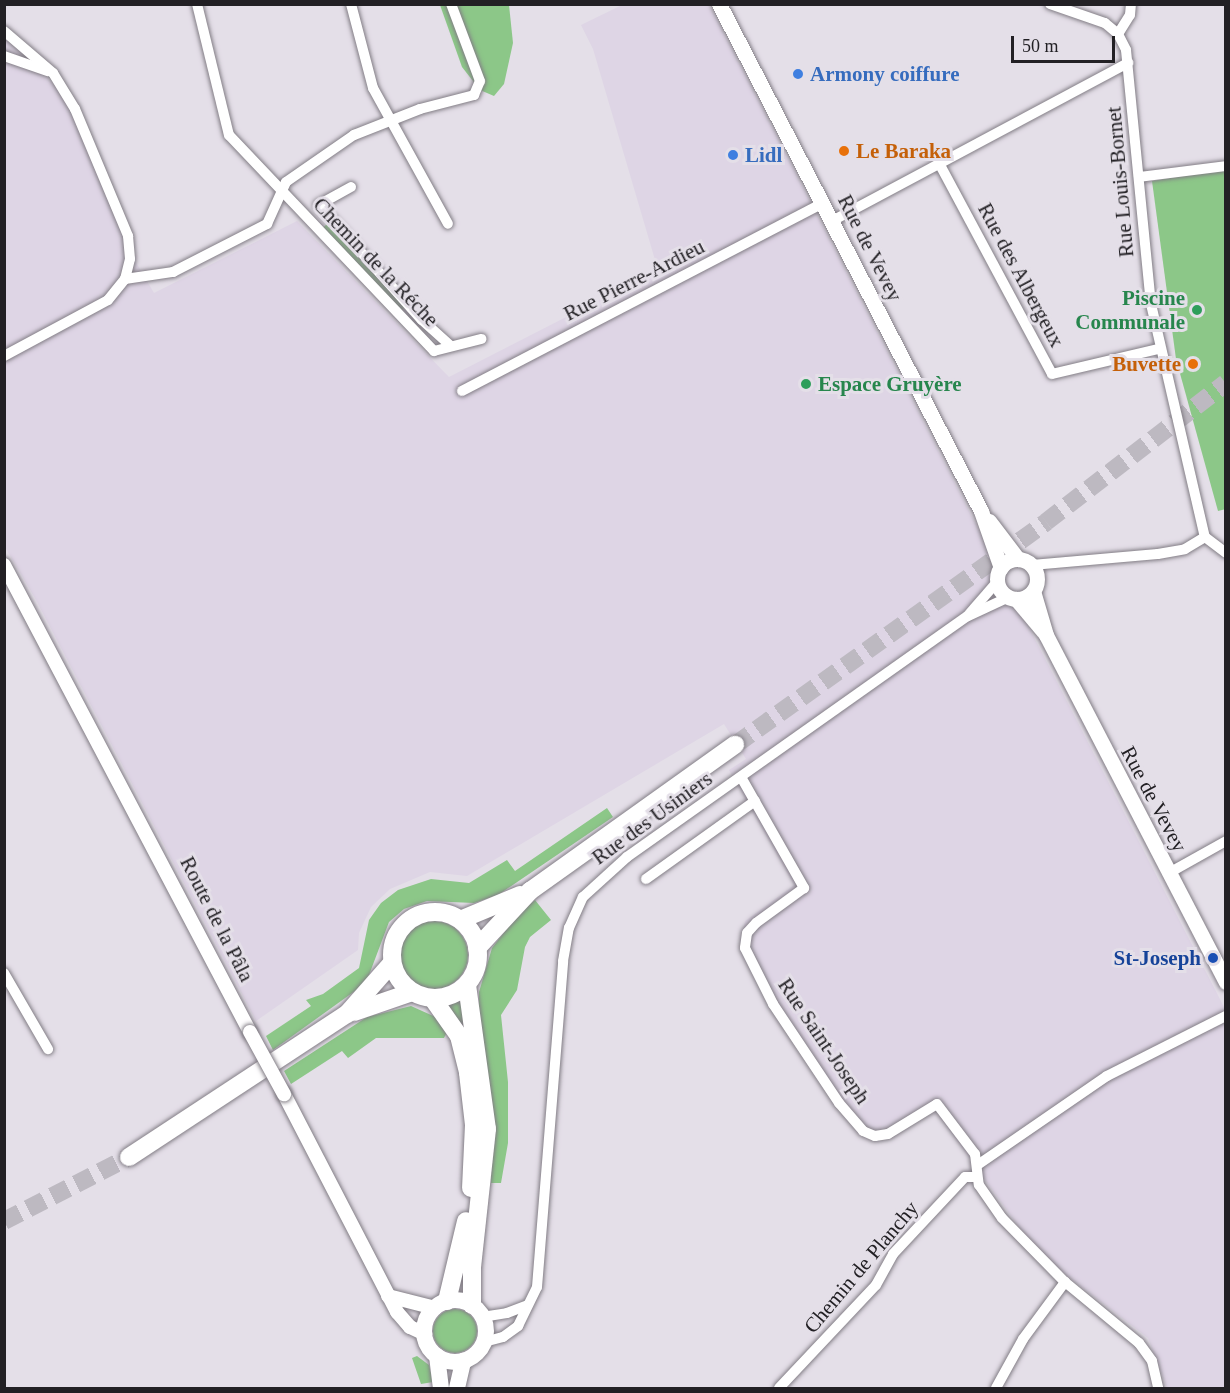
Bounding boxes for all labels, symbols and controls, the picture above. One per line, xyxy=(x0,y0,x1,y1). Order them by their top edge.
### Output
scale bar xyxy=(1014,24,1118,62)
text: 50 m xyxy=(1022,36,1059,56)
place label: Armony coiffure xyxy=(810,61,959,87)
marker: Armony coiffure xyxy=(791,67,805,81)
street label: Rue Louis-Bornet xyxy=(1101,106,1139,258)
place label: Le Baraka xyxy=(856,138,951,164)
place label: Lidl xyxy=(745,142,782,168)
marker: Le Baraka xyxy=(837,144,851,158)
marker: Lidl xyxy=(726,148,740,162)
street label: Rue de Vevey xyxy=(832,190,908,306)
street label: Chemin de la Réche xyxy=(308,192,444,332)
street label: Rue des Albergeux xyxy=(972,198,1070,352)
street label: Rue Pierre-Ardieu xyxy=(559,234,709,326)
place label: Piscine Communale xyxy=(1075,285,1185,335)
marker: Piscine Communale xyxy=(1190,303,1204,317)
place label: Buvette xyxy=(1112,351,1181,377)
marker: Buvette xyxy=(1186,357,1200,371)
place label: Espace Gruyère xyxy=(818,371,962,397)
marker: Espace Gruyère xyxy=(799,377,813,391)
street label: Rue de Vevey xyxy=(1115,742,1193,856)
street label: Rue des Usiniers xyxy=(587,766,717,870)
street label: Route de la Pâla xyxy=(175,852,259,986)
place label: St-Joseph xyxy=(1113,945,1201,971)
marker: St-Joseph xyxy=(1206,951,1220,965)
street label: Rue Saint-Joseph xyxy=(773,973,875,1109)
street label: Chemin de Planchy xyxy=(798,1196,924,1338)

